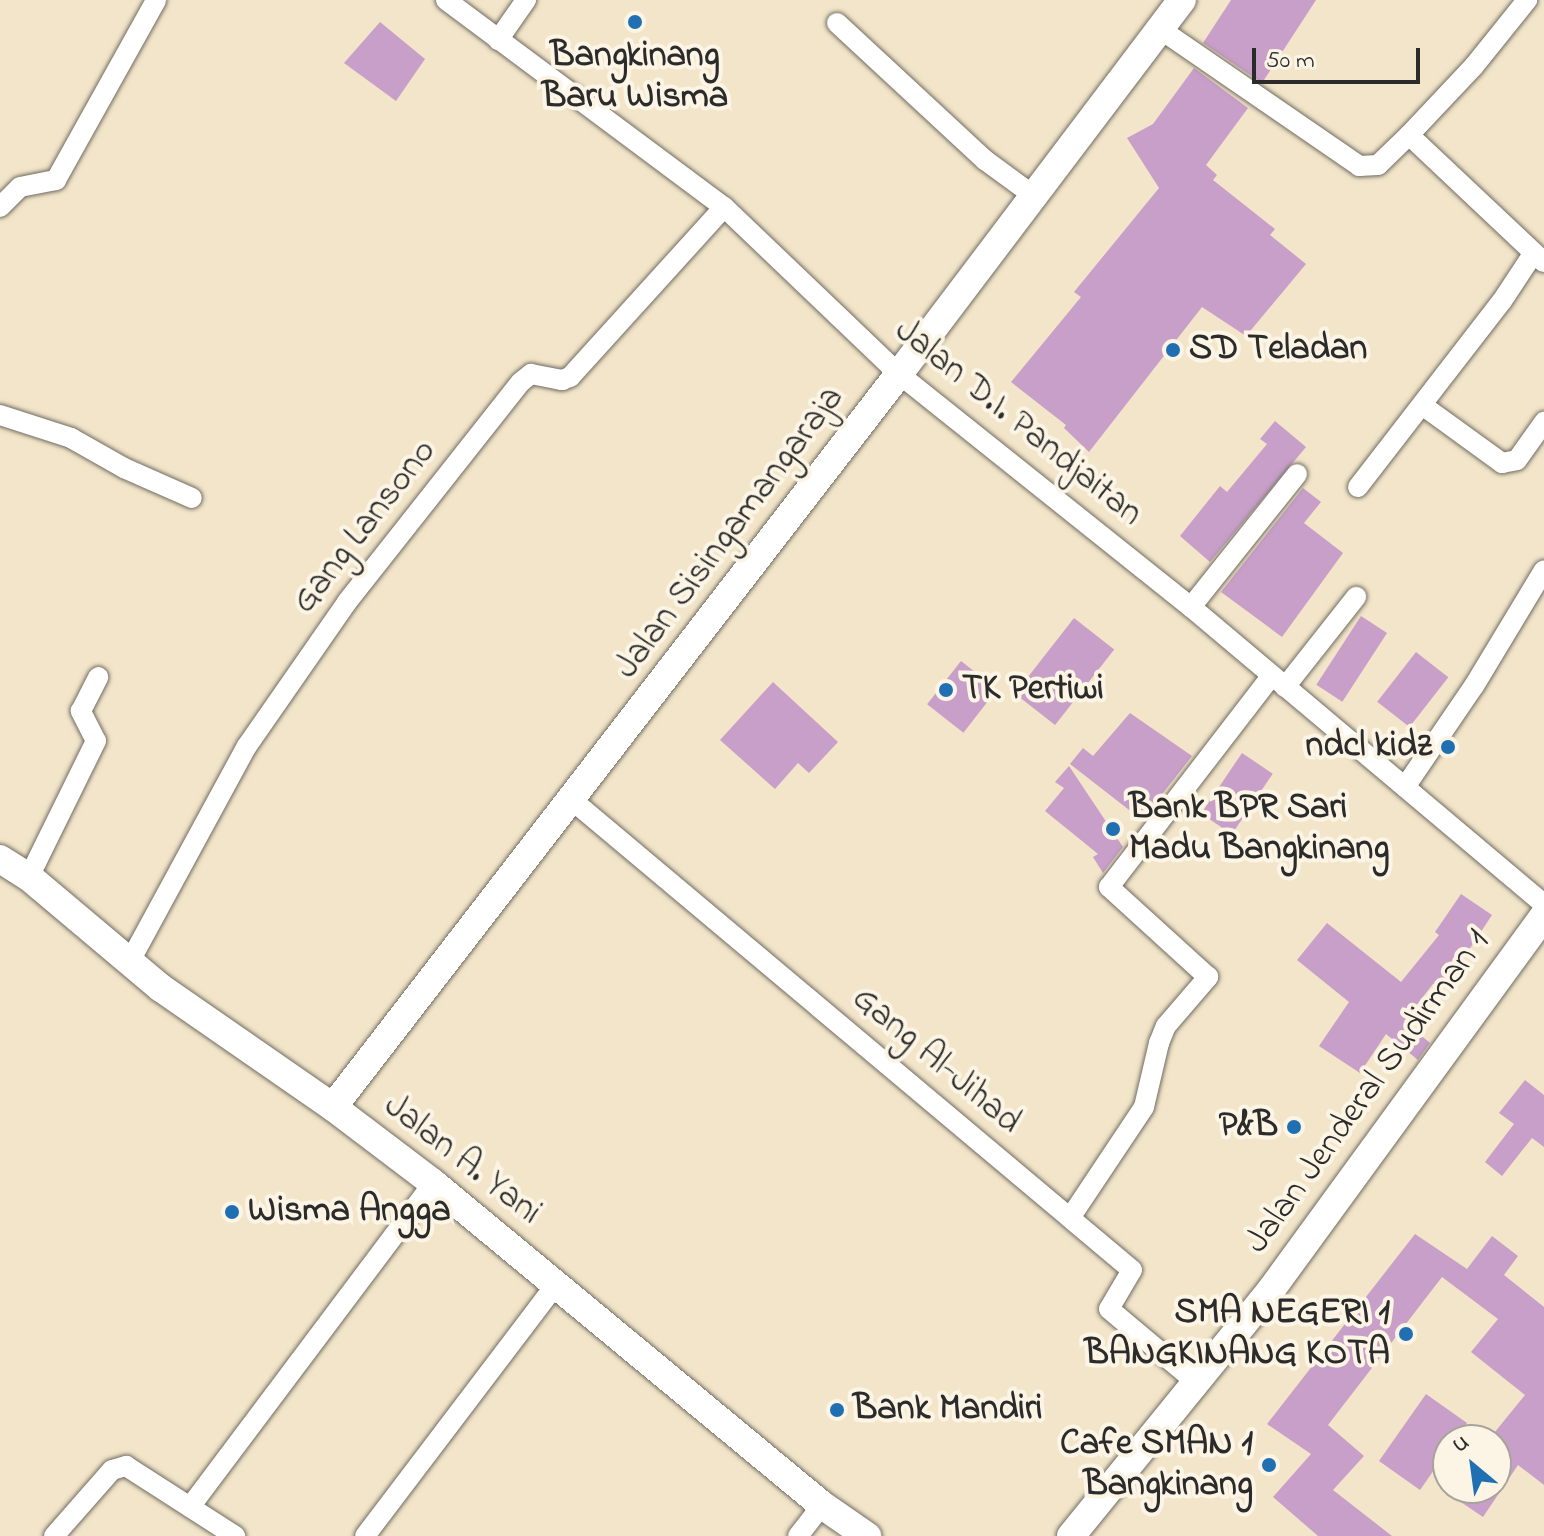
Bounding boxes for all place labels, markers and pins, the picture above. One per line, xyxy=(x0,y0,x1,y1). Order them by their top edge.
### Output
marker: Bangkinang Baru Wisma xyxy=(626,13,644,31)
place label: Bangkinang Baru Wisma xyxy=(542,34,728,119)
place label: SD Teladan xyxy=(1189,328,1367,372)
marker: SD Teladan xyxy=(1164,341,1182,359)
place label: TK Pertiwi xyxy=(962,668,1104,712)
marker: TK Pertiwi xyxy=(937,681,955,699)
place label: ndcl kidz xyxy=(1305,725,1432,769)
marker: ndcl kidz xyxy=(1439,738,1457,756)
place label: Bank BPR Sari Madu Bangkinang xyxy=(1129,786,1390,871)
marker: Bank BPR Sari Madu Bangkinang xyxy=(1104,820,1122,838)
place label: P&B xyxy=(1219,1105,1278,1149)
marker: P&B xyxy=(1285,1118,1303,1136)
place label: Wisma Angga xyxy=(248,1190,451,1234)
marker: Wisma Angga xyxy=(223,1203,241,1221)
place label: SMA NEGERI 1 BANGKINANG KOTA xyxy=(1085,1291,1390,1376)
marker: SMA NEGERI 1 BANGKINANG KOTA xyxy=(1397,1325,1415,1343)
place label: Bank Mandiri xyxy=(853,1388,1043,1432)
marker: Bank Mandiri xyxy=(828,1401,846,1419)
place label: Cafe SMAN 1 Bangkinang xyxy=(1060,1422,1253,1507)
marker: Cafe SMAN 1 Bangkinang xyxy=(1260,1456,1278,1474)

